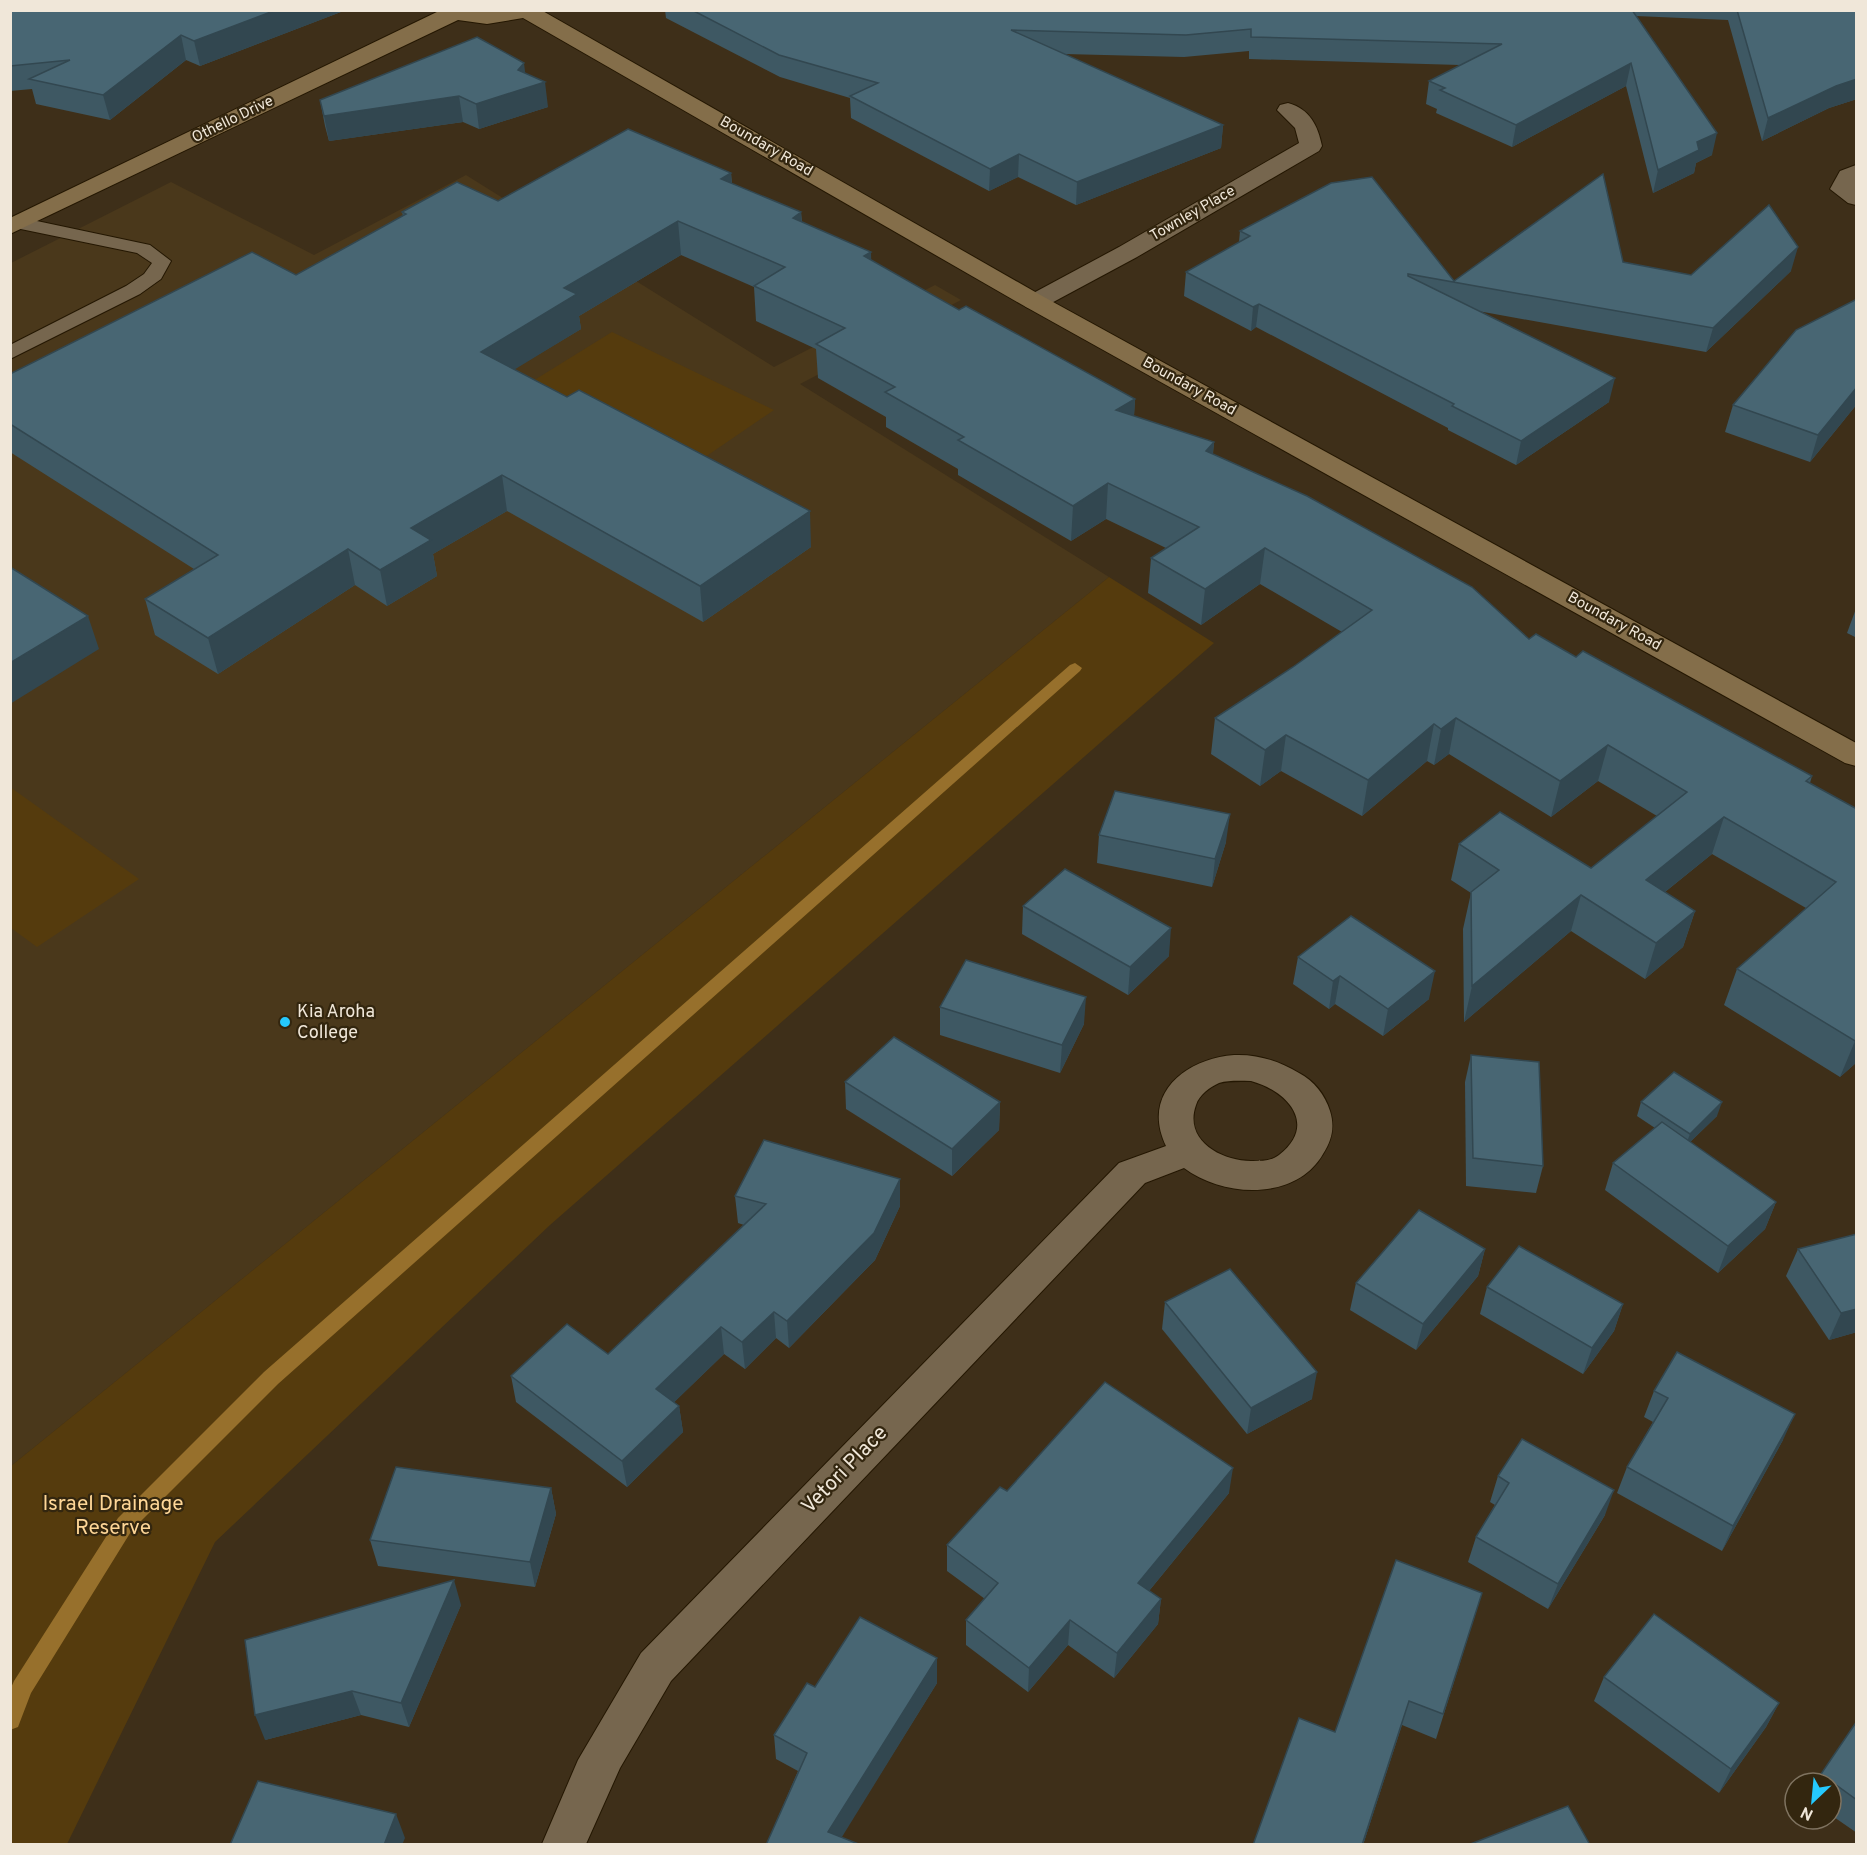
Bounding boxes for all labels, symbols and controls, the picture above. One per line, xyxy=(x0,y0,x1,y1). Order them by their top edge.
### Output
street label: Othello Drive xyxy=(189,92,277,148)
street label: Boundary Road xyxy=(716,113,816,181)
street label: Townley Place xyxy=(1147,182,1239,246)
street label: Boundary Road xyxy=(1139,353,1239,421)
street label: Boundary Road xyxy=(1564,588,1664,656)
place label: Kia Aroha College xyxy=(297,1001,375,1045)
marker: Kia Aroha College xyxy=(278,1015,292,1029)
street label: Vetori Place xyxy=(796,1420,894,1520)
park label: Israel Drainage Reserve xyxy=(42,1491,184,1542)
north arrow xyxy=(1783,1771,1843,1831)
text: N xyxy=(1798,1801,1817,1824)

